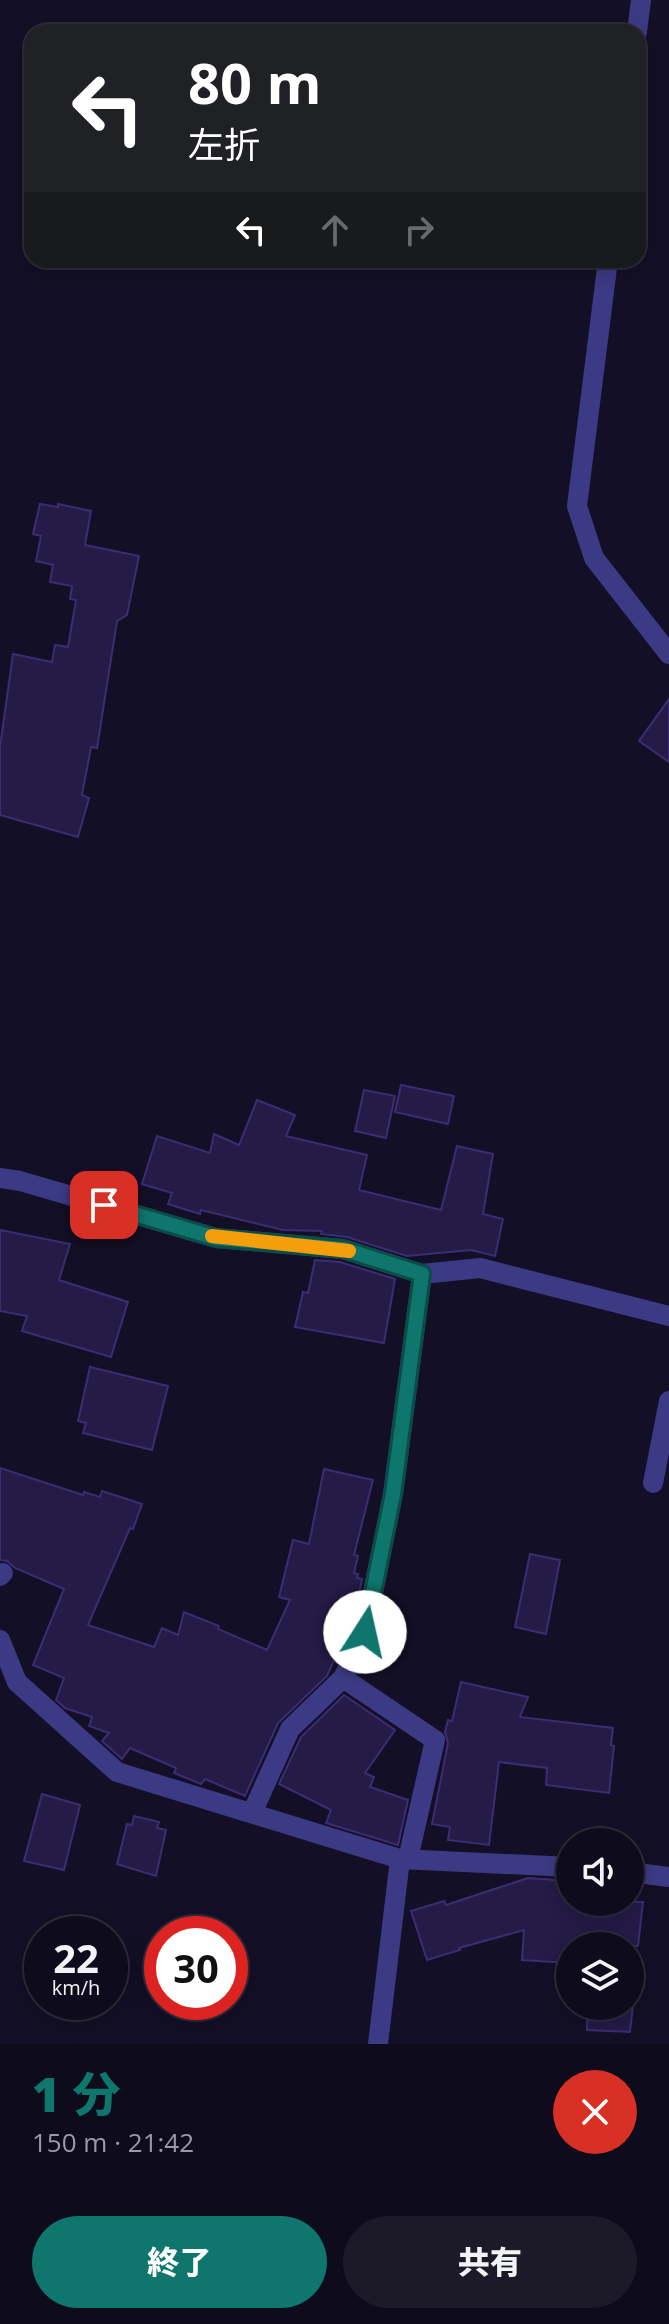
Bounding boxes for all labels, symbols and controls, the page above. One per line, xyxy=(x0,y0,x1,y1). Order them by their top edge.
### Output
text: 80 m xyxy=(188,44,322,120)
icon: left xyxy=(56,56,160,160)
text: 左折 xyxy=(188,120,260,169)
icon: left xyxy=(229,208,273,252)
icon: ahead xyxy=(313,208,357,252)
icon: right xyxy=(397,208,441,252)
pin xyxy=(70,1171,138,1239)
icon: arrive xyxy=(82,1183,126,1227)
position arrow xyxy=(323,1590,407,1674)
map controls xyxy=(556,1828,644,2020)
button: sound xyxy=(556,1828,644,1916)
speed limit sign: 30 xyxy=(144,1916,248,2020)
text: 22 xyxy=(53,1930,99,1985)
button: layers xyxy=(556,1932,644,2020)
text: km/h xyxy=(52,1974,100,2001)
text: 1 分 xyxy=(32,2061,121,2126)
button: close xyxy=(553,2070,637,2154)
text: 150 m · 21:42 xyxy=(32,2124,194,2160)
button: 終了 xyxy=(32,2216,327,2308)
button: 共有 xyxy=(343,2216,637,2308)

